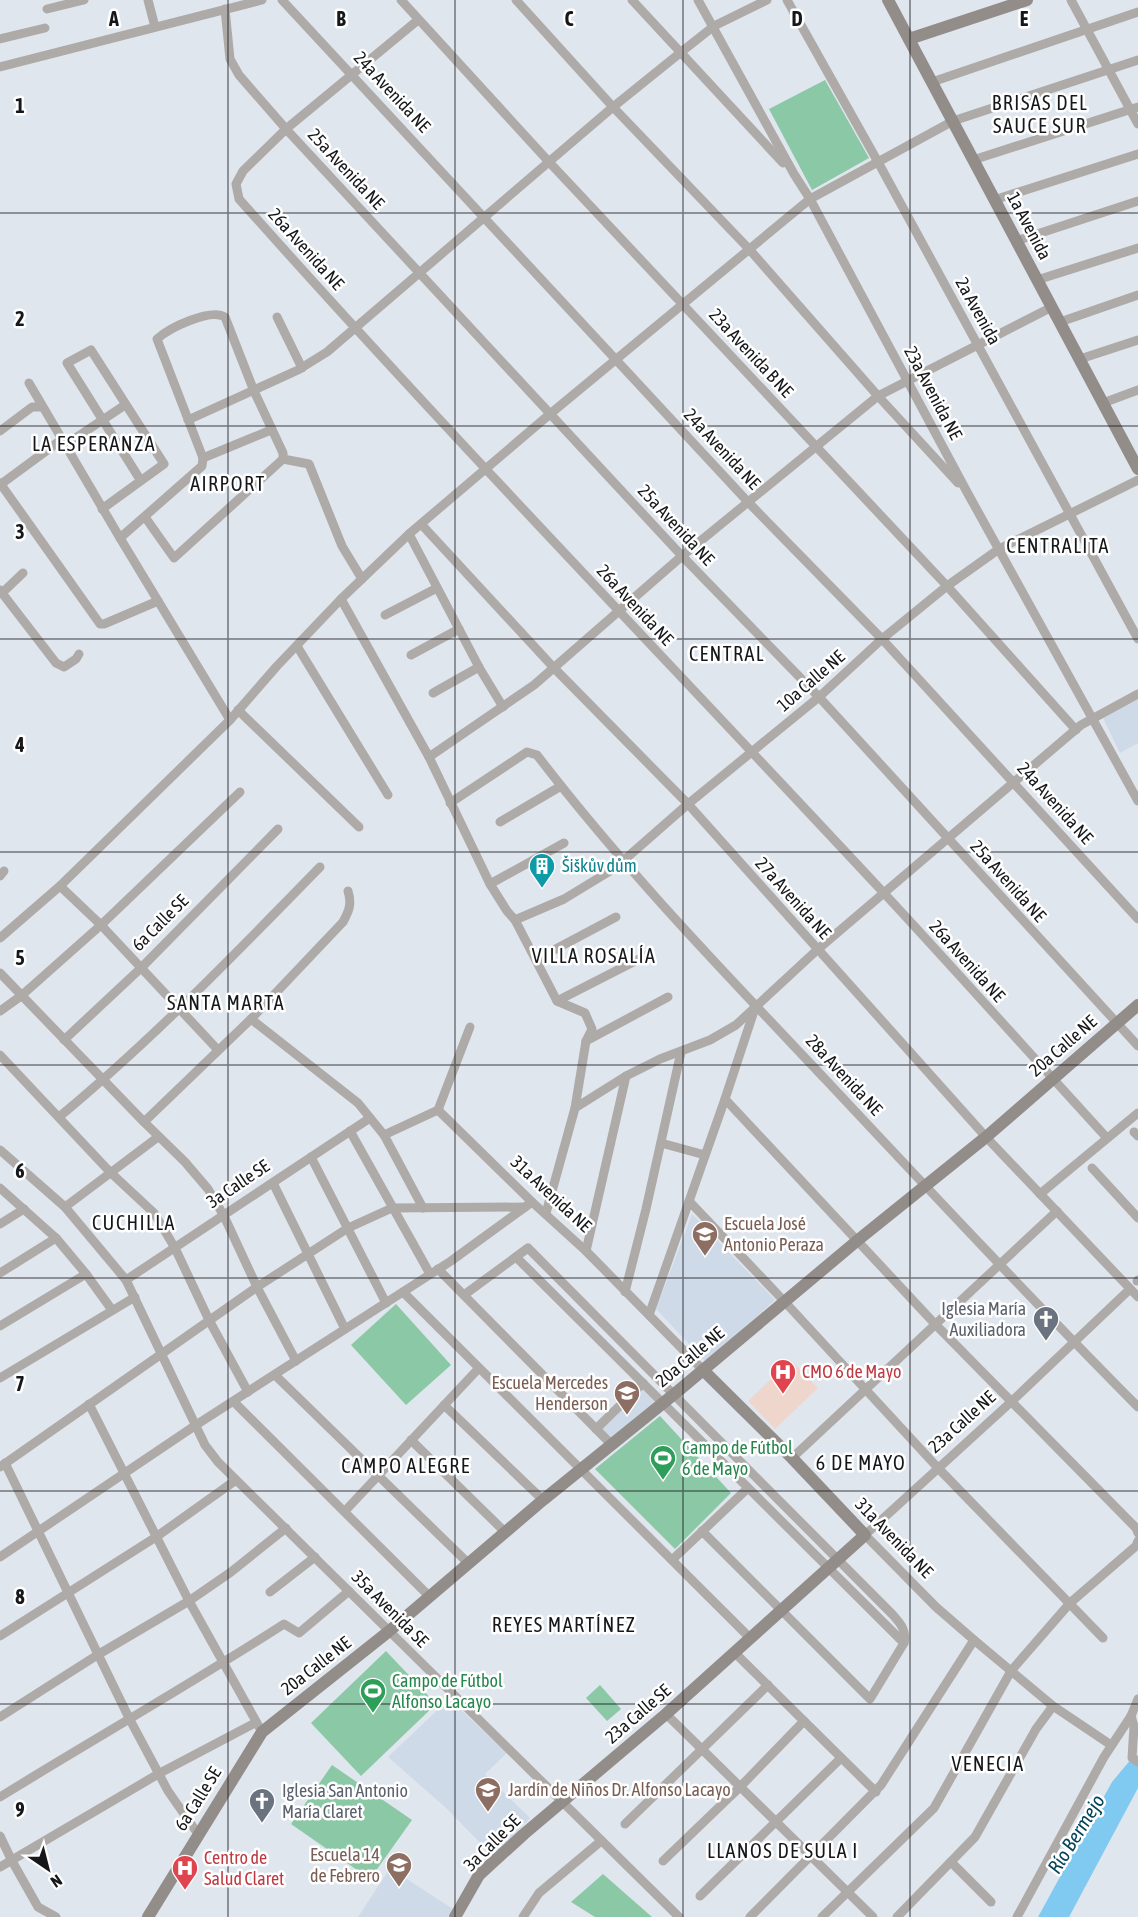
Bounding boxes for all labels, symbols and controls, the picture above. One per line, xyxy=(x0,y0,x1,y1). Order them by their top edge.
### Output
text: A xyxy=(108,7,119,30)
text: B xyxy=(336,7,346,30)
text: C xyxy=(565,7,574,30)
text: D xyxy=(791,7,803,30)
text: E xyxy=(1020,7,1029,30)
street label: 24a Avenida NE xyxy=(350,47,435,137)
district label: BRISAS DEL SAUCE SUR xyxy=(992,91,1088,137)
text: 1 xyxy=(15,94,25,117)
street label: 25a Avenida NE xyxy=(304,124,389,214)
street label: 1a Avenida xyxy=(1003,188,1056,263)
street label: 26a Avenida NE xyxy=(264,204,349,294)
street label: 2a Avenida xyxy=(951,274,1005,348)
street label: 23a Avenida B NE xyxy=(705,304,798,402)
text: 2 xyxy=(15,307,25,330)
street label: 23a Avenida NE xyxy=(900,343,967,443)
street label: 24a Avenida NE xyxy=(680,404,765,494)
district label: LA ESPERANZA xyxy=(32,432,156,455)
district label: AIRPORT xyxy=(190,472,266,495)
street label: 25a Avenida NE xyxy=(634,480,719,570)
text: 3 xyxy=(15,520,25,543)
district label: CENTRALITA xyxy=(1006,534,1110,557)
street label: 26a Avenida NE xyxy=(593,560,678,650)
district label: CENTRAL xyxy=(689,642,765,665)
street label: 10a Calle NE xyxy=(773,645,849,716)
text: 4 xyxy=(14,733,25,756)
street label: 24a Avenida NE xyxy=(1013,758,1098,848)
street label: 25a Avenida NE xyxy=(966,836,1051,926)
building icon: Šiškův dům xyxy=(527,851,557,889)
street label: 27a Avenida NE xyxy=(751,853,836,943)
place label: Šiškův dům xyxy=(562,855,637,876)
street label: 6a Calle SE xyxy=(127,890,192,955)
street label: 26a Avenida NE xyxy=(925,916,1010,1006)
district label: VILLA ROSALÍA xyxy=(532,944,656,967)
text: 5 xyxy=(15,946,25,969)
district label: SANTA MARTA xyxy=(167,991,285,1014)
street label: 20a Calle NE xyxy=(1025,1010,1101,1081)
street label: 28a Avenida NE xyxy=(802,1030,887,1120)
street label: 31a Avenida NE xyxy=(507,1151,596,1236)
street label: 3a Calle SE xyxy=(202,1155,273,1212)
text: 6 xyxy=(15,1159,25,1182)
district label: CUCHILLA xyxy=(92,1211,176,1234)
place label: Escuela José Antonio Peraza xyxy=(724,1213,824,1255)
school or university icon: Escuela José Antonio Peraza xyxy=(690,1219,720,1257)
place label: Iglesia María Auxiliadora xyxy=(941,1298,1026,1340)
church icon: Iglesia María Auxiliadora xyxy=(1031,1304,1061,1342)
street label: 20a Calle NE xyxy=(651,1322,728,1391)
hospital icon: CMO 6 de Mayo xyxy=(768,1357,798,1395)
place label: CMO 6 de Mayo xyxy=(802,1361,901,1382)
text: 7 xyxy=(15,1372,25,1395)
place label: Escuela Mercedes Henderson xyxy=(492,1372,608,1414)
school or university icon: Escuela Mercedes Henderson xyxy=(612,1378,642,1416)
street label: 23a Calle NE xyxy=(924,1386,1000,1457)
place label: Campo de Fútbol 6 de Mayo xyxy=(682,1437,793,1479)
sports icon: Campo de Fútbol 6 de Mayo xyxy=(648,1443,678,1481)
district label: 6 DE MAYO xyxy=(816,1451,906,1474)
district label: CAMPO ALEGRE xyxy=(341,1454,471,1477)
street label: 31a Avenida NE xyxy=(851,1493,938,1582)
street label: 35a Avenida SE xyxy=(348,1566,433,1651)
text: 8 xyxy=(15,1585,25,1608)
district label: REYES MARTÍNEZ xyxy=(492,1613,636,1636)
street label: 20a Calle NE xyxy=(277,1632,355,1699)
place label: Campo de Fútbol Alfonso Lacayo xyxy=(392,1670,503,1712)
sports icon: Campo de Fútbol Alfonso Lacayo xyxy=(358,1676,388,1714)
street label: 23a Calle SE xyxy=(601,1679,675,1748)
district label: VENECIA xyxy=(951,1752,1025,1775)
street label: 6a Calle SE xyxy=(170,1763,225,1834)
school or university icon: Jardín de Niños Dr. Alfonso Lacayo xyxy=(473,1775,503,1813)
place label: Jardín de Niños Dr. Alfonso Lacayo xyxy=(508,1779,731,1800)
place label: Iglesia San Antonio María Claret xyxy=(282,1780,408,1822)
church icon: Iglesia San Antonio María Claret xyxy=(247,1786,277,1824)
water label: Río Bermejo xyxy=(1042,1790,1109,1877)
text: 9 xyxy=(15,1798,25,1821)
street label: 3a Calle SE xyxy=(459,1810,524,1875)
north arrow xyxy=(18,1839,78,1899)
district label: LLANOS DE SULA I xyxy=(707,1839,859,1862)
place label: Escuela 14 de Febrero xyxy=(310,1844,380,1886)
place label: Centro de Salud Claret xyxy=(204,1847,284,1889)
school or university icon: Escuela 14 de Febrero xyxy=(384,1850,414,1888)
hospital icon: Centro de Salud Claret xyxy=(170,1853,200,1891)
text: N xyxy=(48,1871,66,1891)

